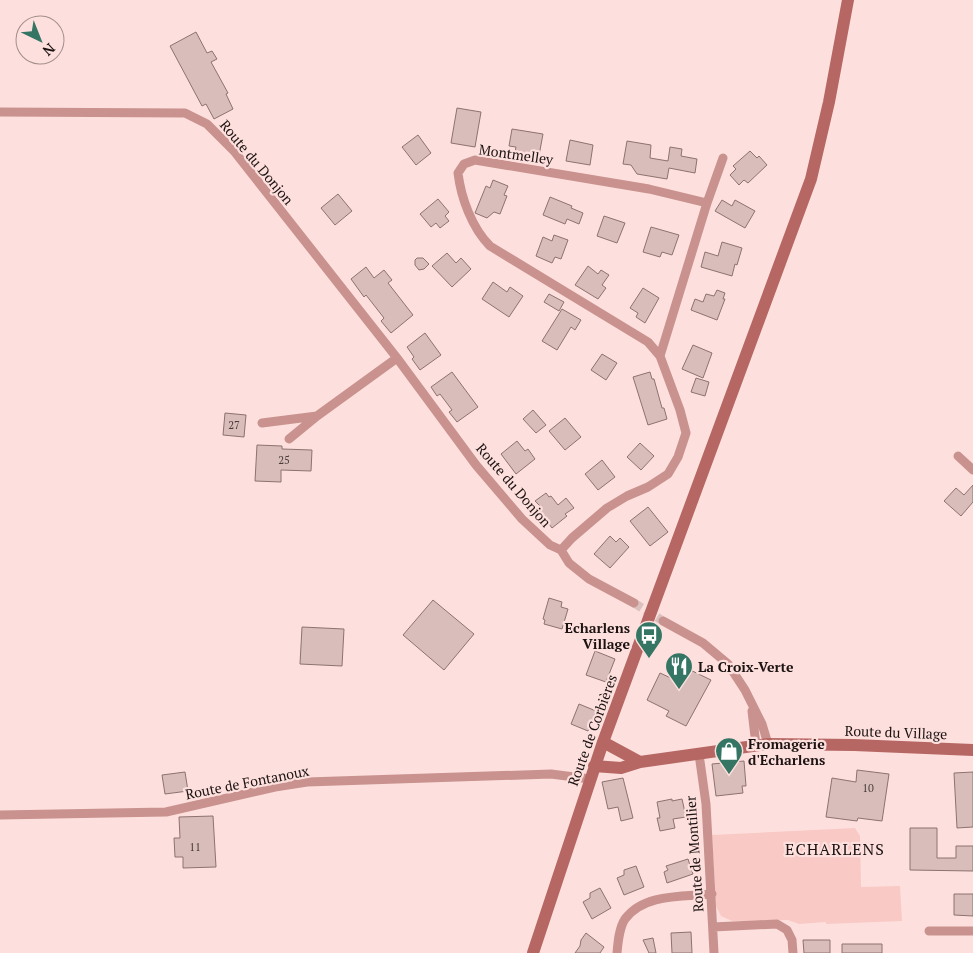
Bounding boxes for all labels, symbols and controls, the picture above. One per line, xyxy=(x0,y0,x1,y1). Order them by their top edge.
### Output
north arrow xyxy=(15,15,65,65)
text: N xyxy=(39,39,60,61)
street label: Route du Donjon xyxy=(216,116,299,209)
street label: Montmelley xyxy=(478,139,555,169)
house number: 27 xyxy=(228,418,240,432)
street label: Route du Donjon xyxy=(472,439,556,531)
house number: 25 xyxy=(278,453,290,467)
place label: Echarlens Village xyxy=(564,618,630,653)
bus stop icon: Echarlens Village xyxy=(634,620,664,659)
restaurant icon: La Croix-Verte xyxy=(664,651,694,690)
place label: La Croix-Verte xyxy=(698,657,794,676)
street label: Route de Corbières xyxy=(563,672,621,788)
street label: Route du Village xyxy=(844,721,948,743)
place label: Fromagerie d'Echarlens xyxy=(748,734,825,769)
shop icon: Fromagerie d'Echarlens xyxy=(714,736,744,775)
street label: Route de Fontanoux xyxy=(184,761,311,803)
house number: 10 xyxy=(862,781,874,795)
street label: Route de Montilier xyxy=(680,794,708,913)
district label: ECHARLENS xyxy=(785,838,885,860)
house number: 11 xyxy=(189,840,201,854)

